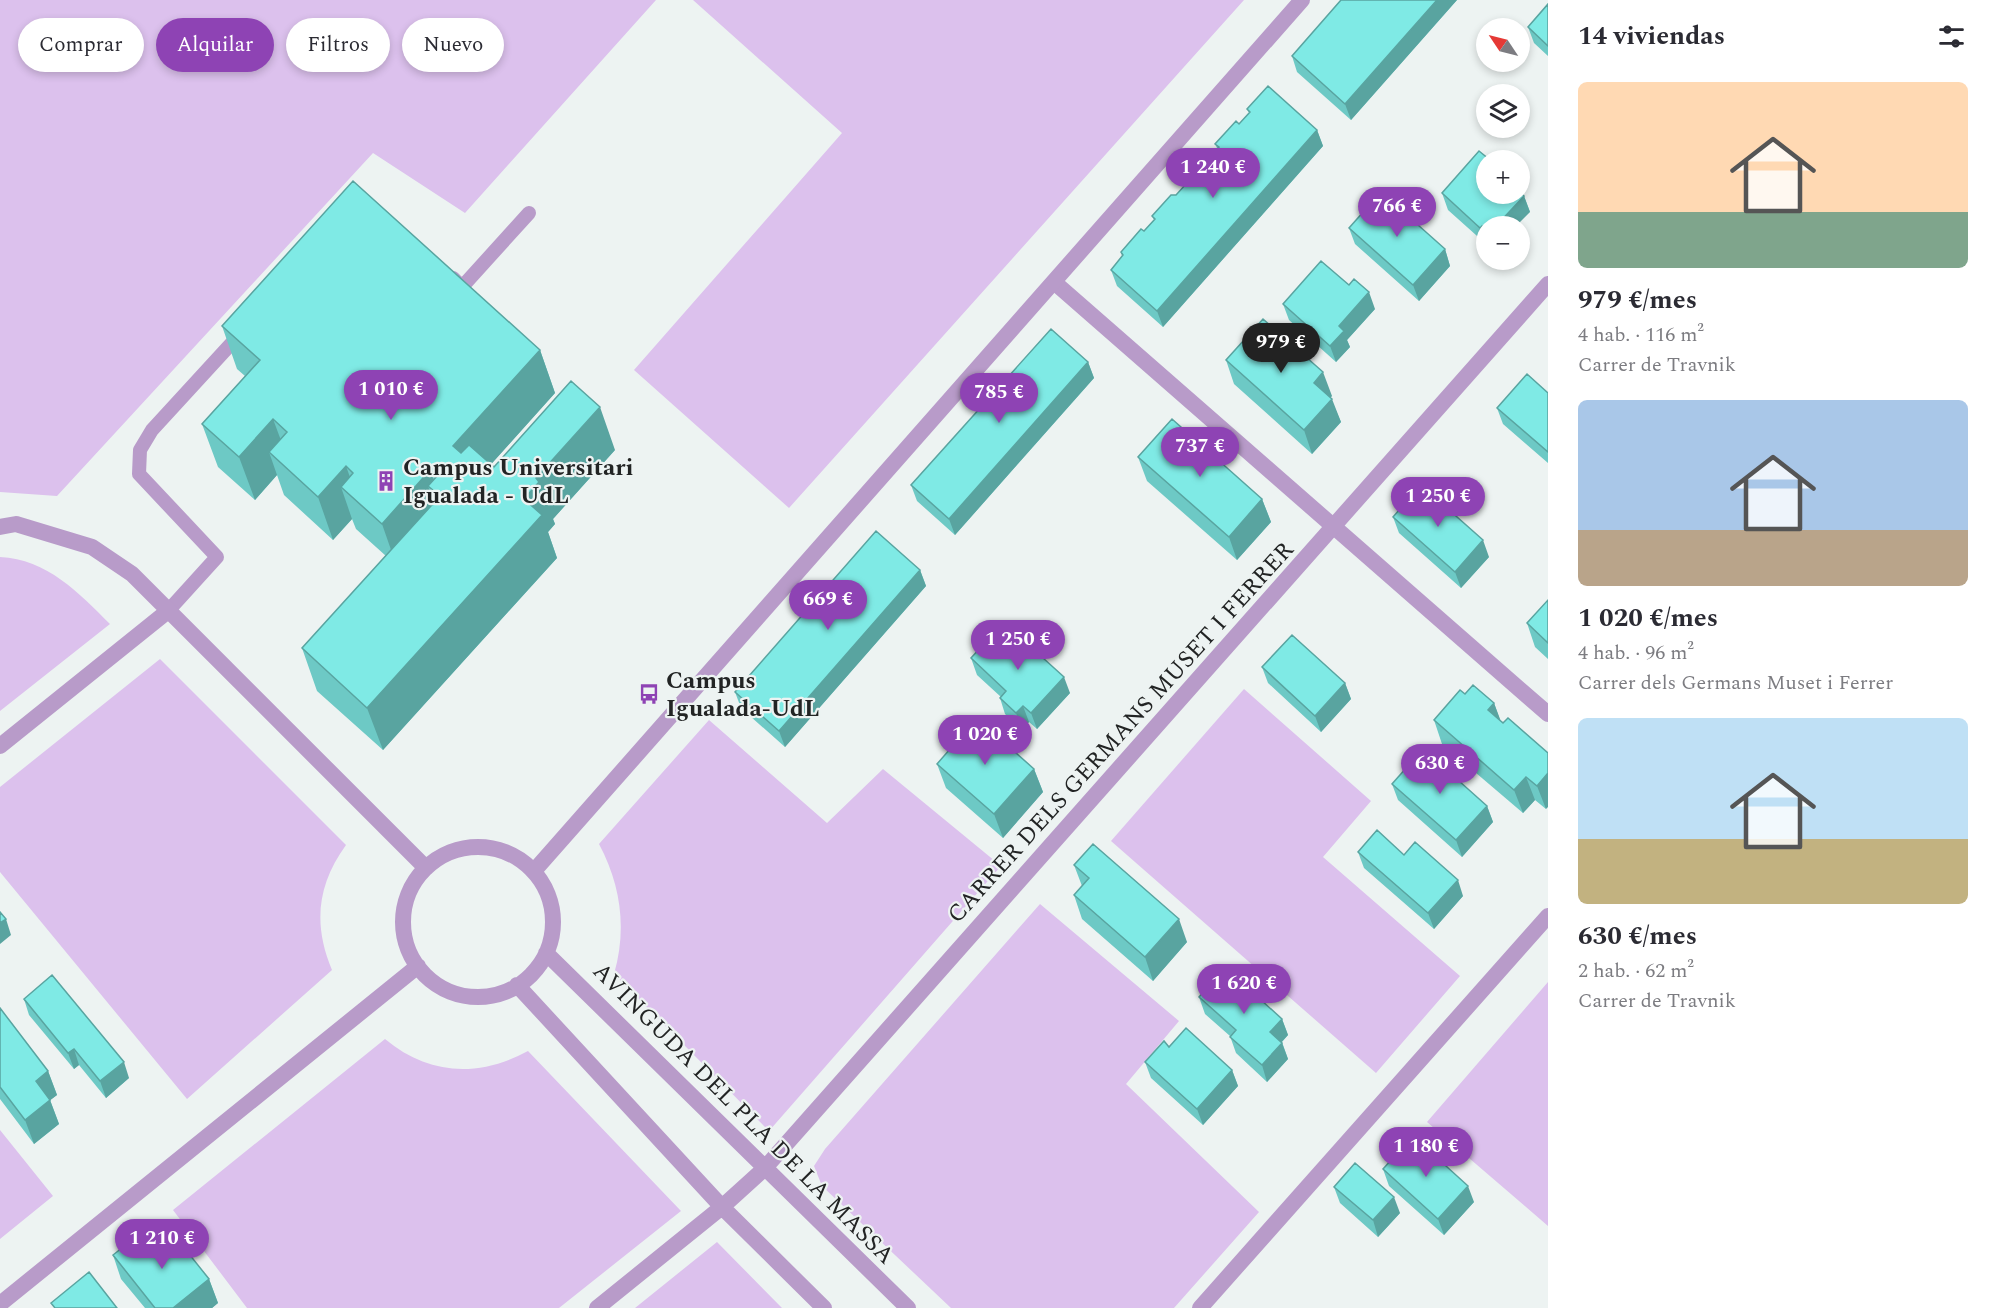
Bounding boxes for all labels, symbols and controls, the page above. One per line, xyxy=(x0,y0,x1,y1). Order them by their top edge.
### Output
text: 14 viviendas xyxy=(1578,16,1725,56)
chip: Comprar xyxy=(18,18,144,72)
chip: Alquilar xyxy=(156,18,274,72)
chip: Filtros xyxy=(286,18,390,72)
chip: Nuevo xyxy=(402,18,504,72)
north arrow xyxy=(1476,18,1530,72)
map controls xyxy=(1476,18,1530,270)
icon: filters xyxy=(1935,20,1968,53)
button: layers xyxy=(1476,84,1530,138)
icon: home xyxy=(1719,121,1827,229)
pin: 1 240 € xyxy=(1158,148,1268,199)
button: + xyxy=(1476,150,1530,204)
text: 1 240 € xyxy=(1180,152,1246,182)
pin: 766 € xyxy=(1355,187,1439,238)
text: 766 € xyxy=(1372,191,1422,221)
button: − xyxy=(1476,216,1530,270)
text: 979 €/mes xyxy=(1578,280,1697,320)
text: 4 hab. · 116 m² xyxy=(1578,320,1704,350)
pin: 979 € xyxy=(1239,323,1323,374)
text: 979 € xyxy=(1256,327,1306,357)
text: Carrer de Travnik xyxy=(1578,350,1736,380)
pin: 1 010 € xyxy=(336,370,446,421)
pin: 785 € xyxy=(957,373,1041,424)
text: 1 010 € xyxy=(358,374,424,404)
text: 785 € xyxy=(974,377,1024,407)
pin: 737 € xyxy=(1158,427,1242,478)
text: 737 € xyxy=(1175,431,1225,461)
icon: home xyxy=(1719,439,1827,547)
place label: Campus Universitari Igualada - UdL xyxy=(403,450,634,514)
building icon: Campus Universitari Igualada - UdL xyxy=(374,469,398,493)
pin: 1 250 € xyxy=(1383,477,1493,528)
text: 1 250 € xyxy=(1405,481,1471,511)
street label: CARRER DELS GERMANS MUSET I FERRER xyxy=(939,534,1303,932)
pin: 669 € xyxy=(786,580,870,631)
text: 669 € xyxy=(803,584,853,614)
text: 1 020 €/mes xyxy=(1578,598,1718,638)
pin: 1 250 € xyxy=(963,620,1073,671)
text: 1 250 € xyxy=(985,624,1051,654)
text: 4 hab. · 96 m² xyxy=(1578,638,1694,668)
place label: Campus Igualada-UdL xyxy=(666,663,820,727)
text: Carrer dels Germans Muset i Ferrer xyxy=(1578,668,1893,698)
bus stop icon: Campus Igualada-UdL xyxy=(637,682,661,706)
pin: 1 020 € xyxy=(930,715,1040,766)
text: 1 020 € xyxy=(952,719,1018,749)
pin: 630 € xyxy=(1398,744,1482,795)
text: 630 € xyxy=(1415,748,1465,778)
icon: home xyxy=(1719,757,1827,865)
text: 630 €/mes xyxy=(1578,916,1697,956)
street label: AVINGUDA DEL PLA DE LA MASSA xyxy=(584,954,903,1273)
text: 2 hab. · 62 m² xyxy=(1578,956,1694,986)
pin: 1 620 € xyxy=(1189,964,1299,1015)
text: 1 620 € xyxy=(1211,968,1277,998)
text: Carrer de Travnik xyxy=(1578,986,1736,1016)
pin: 1 180 € xyxy=(1371,1127,1481,1178)
text: 1 180 € xyxy=(1393,1131,1459,1161)
pin: 1 210 € xyxy=(107,1219,217,1270)
text: 1 210 € xyxy=(129,1223,195,1253)

